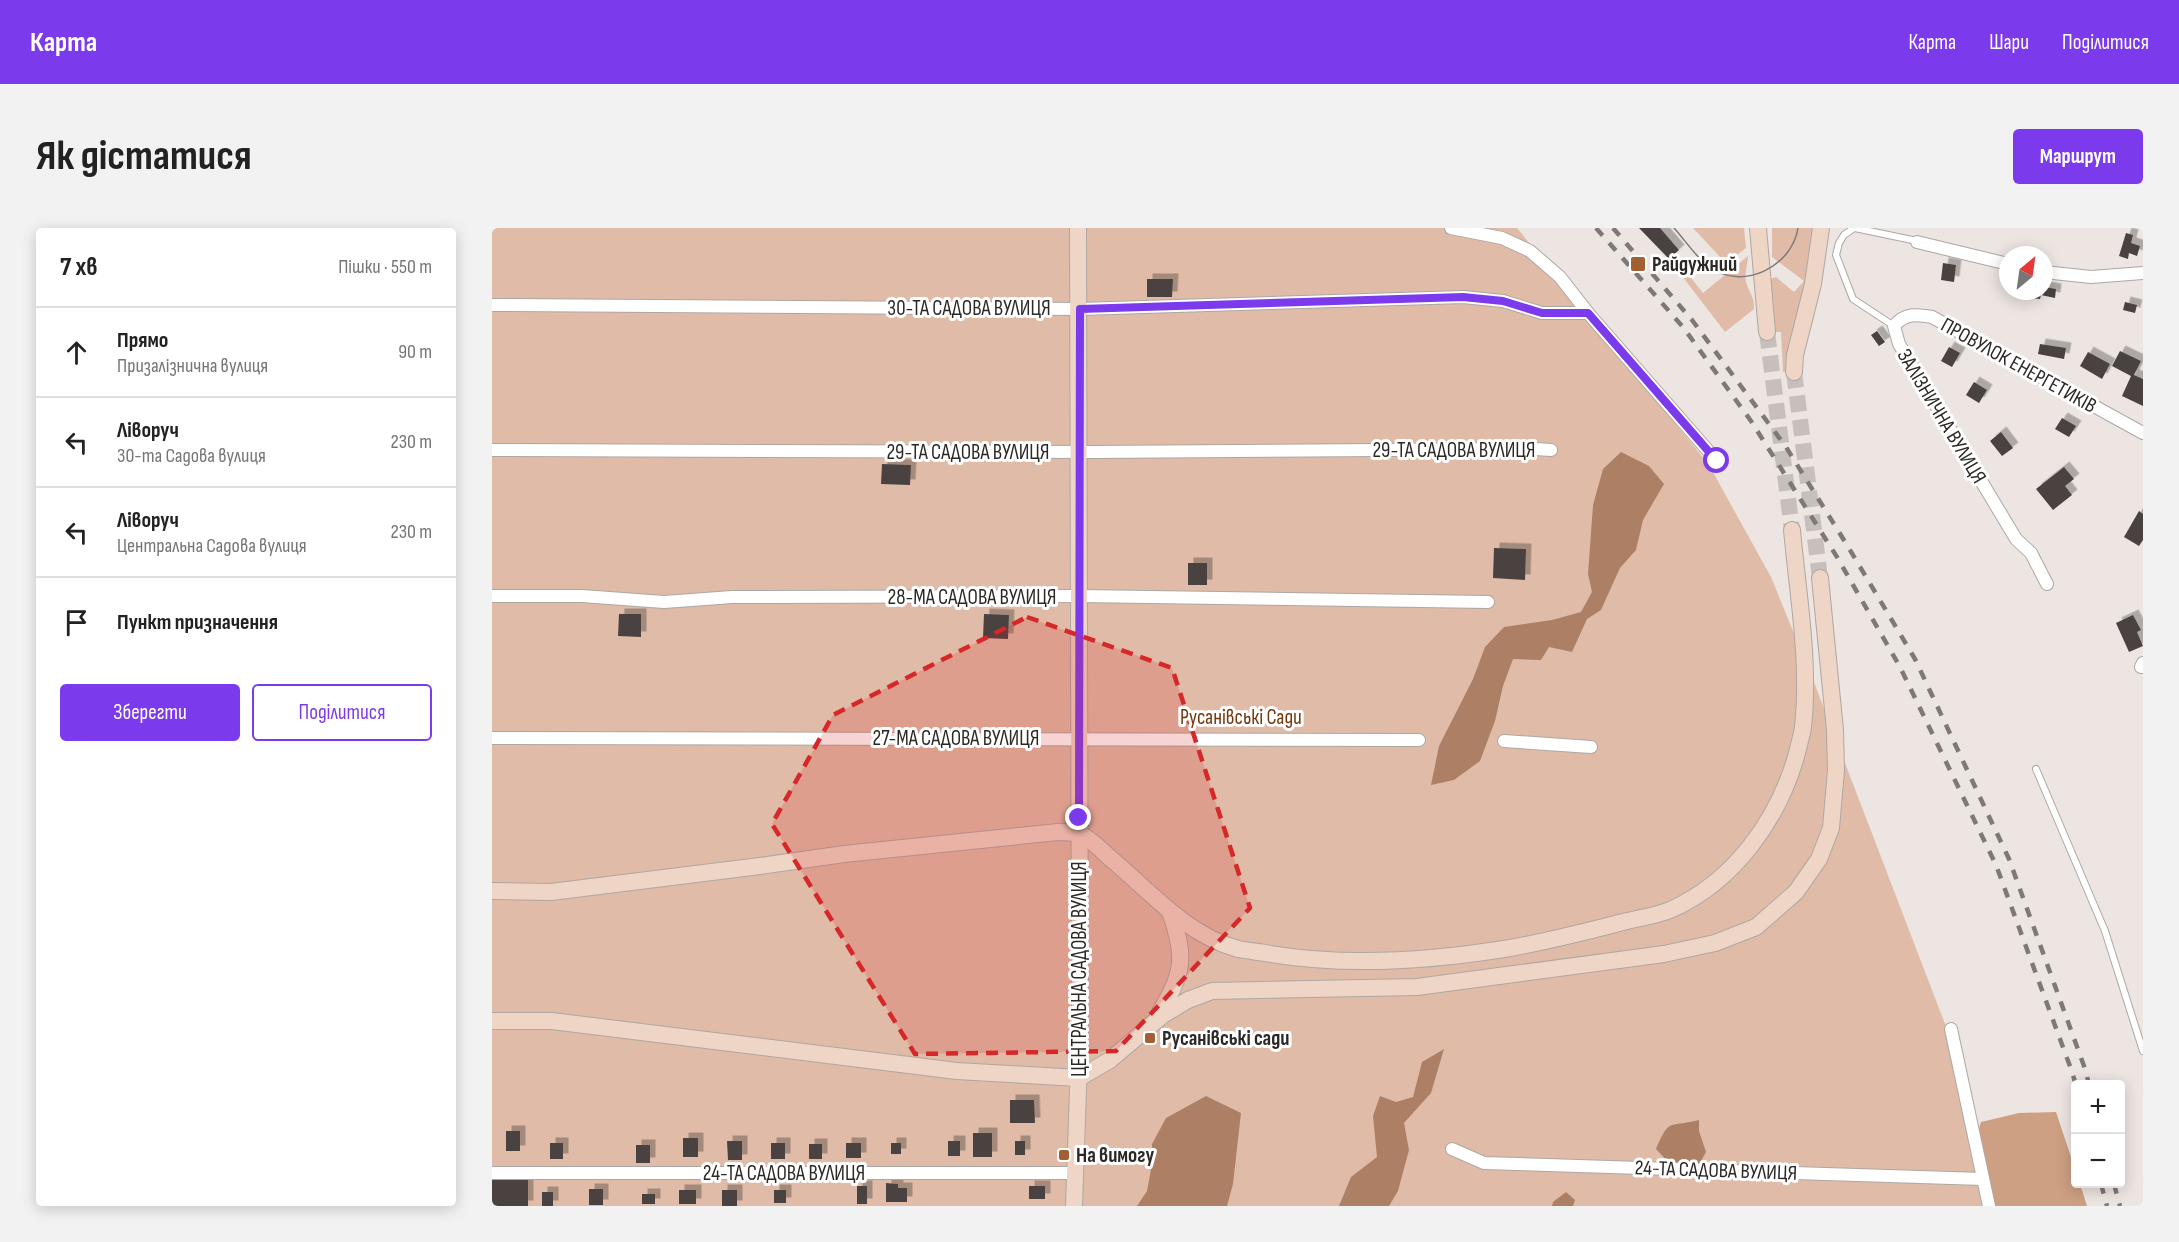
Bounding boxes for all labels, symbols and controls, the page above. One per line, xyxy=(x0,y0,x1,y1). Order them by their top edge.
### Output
text: Карта xyxy=(30,26,97,59)
text: Карта xyxy=(1908,30,1956,55)
text: Шари xyxy=(1989,30,2029,55)
text: Поділитися xyxy=(2062,30,2149,55)
button: Маршрут xyxy=(2013,129,2143,184)
text: Як дістатися xyxy=(36,131,252,182)
north arrow xyxy=(1999,246,2053,300)
text: 7 хв xyxy=(60,252,98,283)
place label: Райдужний xyxy=(1652,252,1737,277)
text: Пішки · 550 m xyxy=(338,255,432,279)
marker: Райдужний xyxy=(1629,255,1647,273)
street label: 30-ТА САДОВА ВУЛИЦЯ xyxy=(887,296,1051,321)
street label: ПРОВУЛОК ЕНЕРГЕТИКІВ xyxy=(1937,312,2101,419)
text: Прямо xyxy=(117,327,168,354)
icon: ahead xyxy=(60,336,93,369)
text: 90 m xyxy=(398,340,432,364)
street label: ЗАЛІЗНИЧНА ВУЛИЦЯ xyxy=(1892,345,1991,488)
text: Призалізнична вулиця xyxy=(117,354,268,378)
text: Ліворуч xyxy=(117,417,179,444)
icon: left xyxy=(60,426,93,459)
text: 230 m xyxy=(390,430,432,454)
street label: 29-ТА САДОВА ВУЛИЦЯ xyxy=(1372,438,1536,463)
street label: 29-ТА САДОВА ВУЛИЦЯ xyxy=(886,440,1050,465)
text: 30-та Садова вулиця xyxy=(117,444,266,468)
route start xyxy=(1703,447,1729,473)
text: Ліворуч xyxy=(117,507,179,534)
icon: left xyxy=(60,516,93,549)
text: 230 m xyxy=(390,520,432,544)
text: Центральна Садова вулиця xyxy=(117,534,307,558)
street label: 28-МА САДОВА ВУЛИЦЯ xyxy=(888,585,1056,610)
icon: arrive xyxy=(60,606,93,639)
text: Пункт призначення xyxy=(117,609,278,636)
button: Зберегти xyxy=(60,684,240,741)
button: Поділитися xyxy=(252,684,432,741)
park label: Русанівські Сади xyxy=(1180,705,1302,730)
street label: 27-МА САДОВА ВУЛИЦЯ xyxy=(873,726,1040,751)
route end xyxy=(1065,804,1091,830)
street label: ЦЕНТРАЛЬНА САДОВА ВУЛИЦЯ xyxy=(1067,861,1092,1077)
place label: Русанівські сади xyxy=(1162,1026,1289,1051)
marker: Русанівські сади xyxy=(1143,1031,1157,1045)
map controls xyxy=(2071,1080,2125,1188)
button: + xyxy=(2071,1080,2125,1134)
button: − xyxy=(2071,1134,2125,1188)
place label: На вимогу xyxy=(1076,1143,1154,1168)
marker: На вимогу xyxy=(1057,1148,1071,1162)
street label: 24-ТА САДОВА ВУЛИЦЯ xyxy=(1634,1155,1798,1186)
street label: 24-ТА САДОВА ВУЛИЦЯ xyxy=(703,1161,865,1186)

